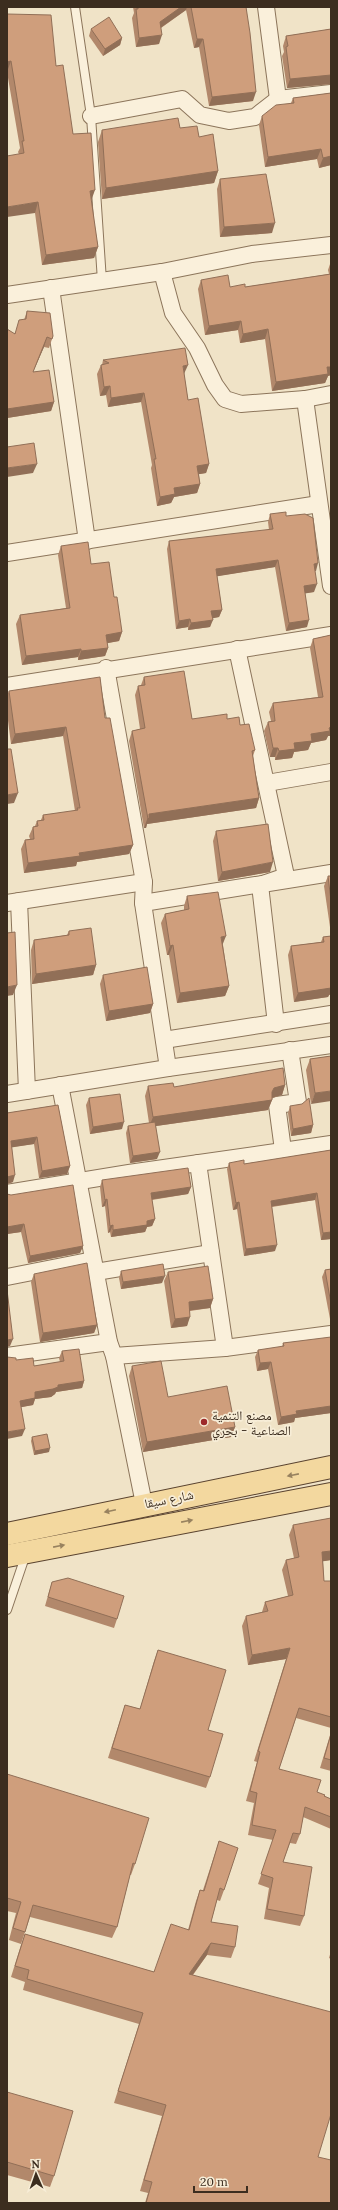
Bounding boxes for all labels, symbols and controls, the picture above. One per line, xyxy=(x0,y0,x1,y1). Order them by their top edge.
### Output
place label: مصنع التنمية الصناعية - بحري xyxy=(212,1407,291,1441)
marker: مصنع التنمية الصناعية - بحري xyxy=(199,1417,209,1427)
one-way arrow xyxy=(287,1472,299,1478)
street label: شارع سيقا xyxy=(143,1486,195,1513)
one-way arrow xyxy=(104,1509,117,1515)
one-way arrow xyxy=(181,1518,193,1524)
one-way arrow xyxy=(53,1543,65,1549)
north arrow xyxy=(16,2154,56,2194)
text: N xyxy=(31,2157,41,2171)
scale bar xyxy=(194,2168,247,2194)
text: 20 m xyxy=(200,2174,228,2189)

